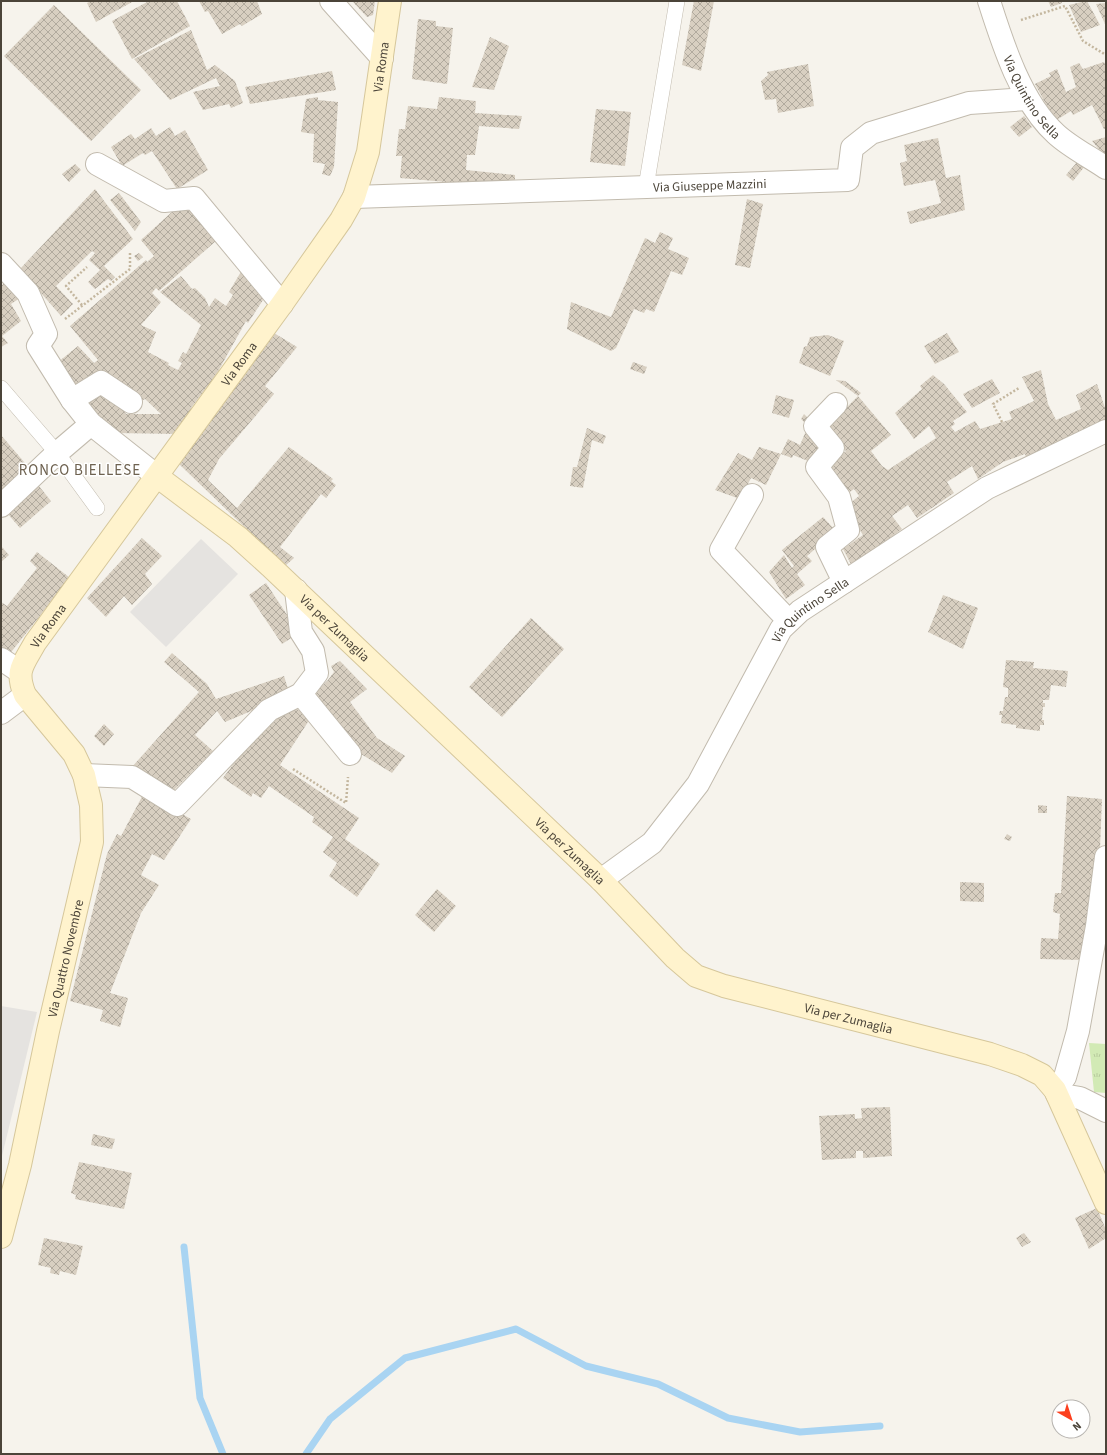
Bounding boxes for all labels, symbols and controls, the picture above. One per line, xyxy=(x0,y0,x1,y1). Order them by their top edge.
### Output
street label: Via Roma xyxy=(369,41,394,93)
street label: Via Quintino Sella xyxy=(999,53,1064,144)
street label: Via Giuseppe Mazzini xyxy=(653,175,767,197)
street label: Via Roma xyxy=(217,338,262,390)
district label: RONCO BIELLESE xyxy=(19,460,141,481)
street label: Via Quintino Sella xyxy=(767,573,852,646)
street label: Via per Zumaglia xyxy=(295,591,374,666)
street label: Via Roma xyxy=(26,600,71,651)
street label: Via per Zumaglia xyxy=(530,814,609,889)
street label: Via Quattro Novembre xyxy=(43,898,88,1019)
street label: Via per Zumaglia xyxy=(802,999,895,1039)
north arrow xyxy=(1051,1399,1091,1439)
text: N xyxy=(1069,1418,1085,1435)

